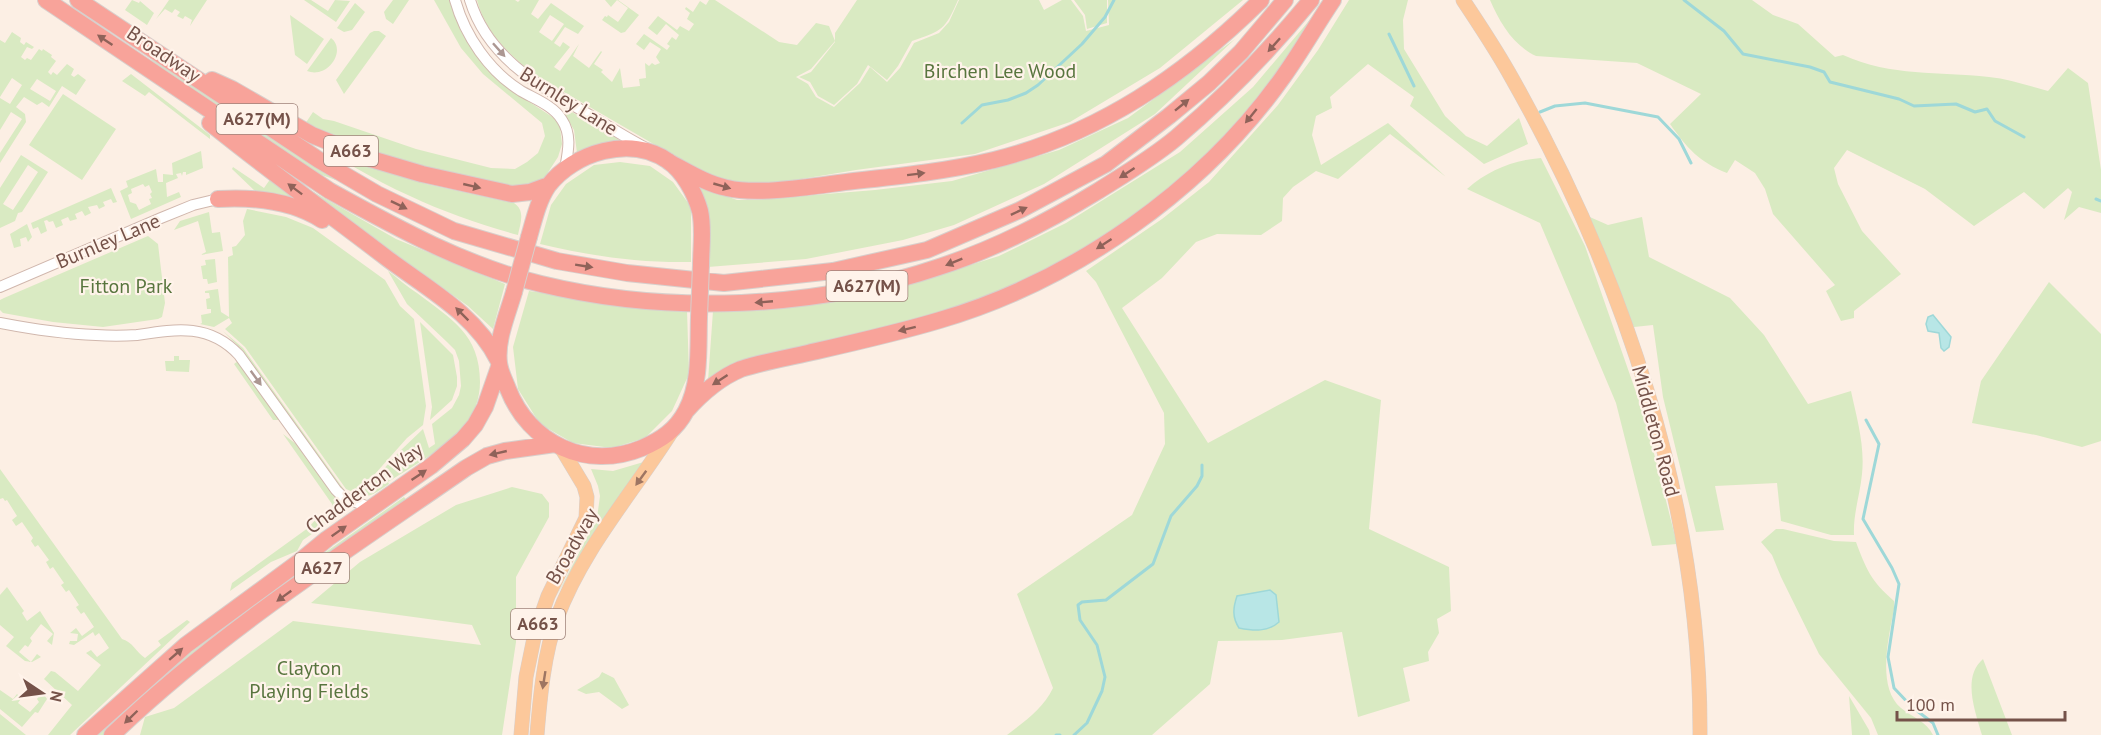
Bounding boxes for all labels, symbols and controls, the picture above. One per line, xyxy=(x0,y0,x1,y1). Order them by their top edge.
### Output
street label: Broadway xyxy=(122,20,207,89)
one-way arrow xyxy=(98,34,114,46)
one-way arrow xyxy=(1268,37,1281,52)
one-way arrow xyxy=(492,42,505,57)
park label: Birchen Lee Wood xyxy=(924,58,1076,84)
street label: Burnley Lane xyxy=(515,61,623,141)
one-way arrow xyxy=(1174,99,1190,112)
road number: A627(M) xyxy=(216,104,298,134)
one-way arrow xyxy=(1244,108,1257,124)
road number: A663 xyxy=(324,136,378,166)
one-way arrow xyxy=(1119,167,1135,178)
one-way arrow xyxy=(907,169,926,179)
one-way arrow xyxy=(463,181,482,191)
one-way arrow xyxy=(713,182,731,191)
one-way arrow xyxy=(288,183,303,195)
one-way arrow xyxy=(391,200,408,209)
one-way arrow xyxy=(1010,206,1027,215)
street label: Burnley Lane xyxy=(52,207,164,275)
one-way arrow xyxy=(1096,238,1112,249)
one-way arrow xyxy=(945,258,963,267)
one-way arrow xyxy=(574,261,593,270)
road number: A627(M) xyxy=(826,271,908,301)
park label: Fitton Park xyxy=(80,273,173,299)
one-way arrow xyxy=(754,297,773,307)
one-way arrow xyxy=(456,308,470,322)
one-way arrow xyxy=(898,324,916,334)
street label: Middleton Road xyxy=(1626,363,1686,499)
one-way arrow xyxy=(250,369,262,385)
one-way arrow xyxy=(712,374,728,385)
street label: Chadderton Way xyxy=(300,436,429,540)
one-way arrow xyxy=(489,449,507,459)
one-way arrow xyxy=(411,469,427,481)
one-way arrow xyxy=(635,469,647,485)
street label: Broadway xyxy=(540,503,605,589)
one-way arrow xyxy=(331,525,347,537)
road number: A627 xyxy=(295,553,349,583)
one-way arrow xyxy=(276,589,291,601)
road number: A663 xyxy=(511,609,565,639)
one-way arrow xyxy=(168,648,183,661)
park label: Clayton Playing Fields xyxy=(249,655,369,704)
north arrow xyxy=(12,663,72,723)
one-way arrow xyxy=(539,670,548,689)
scale bar xyxy=(1897,684,2065,722)
text: N xyxy=(46,689,68,704)
text: 100 m xyxy=(1906,693,1955,716)
one-way arrow xyxy=(125,709,139,723)

